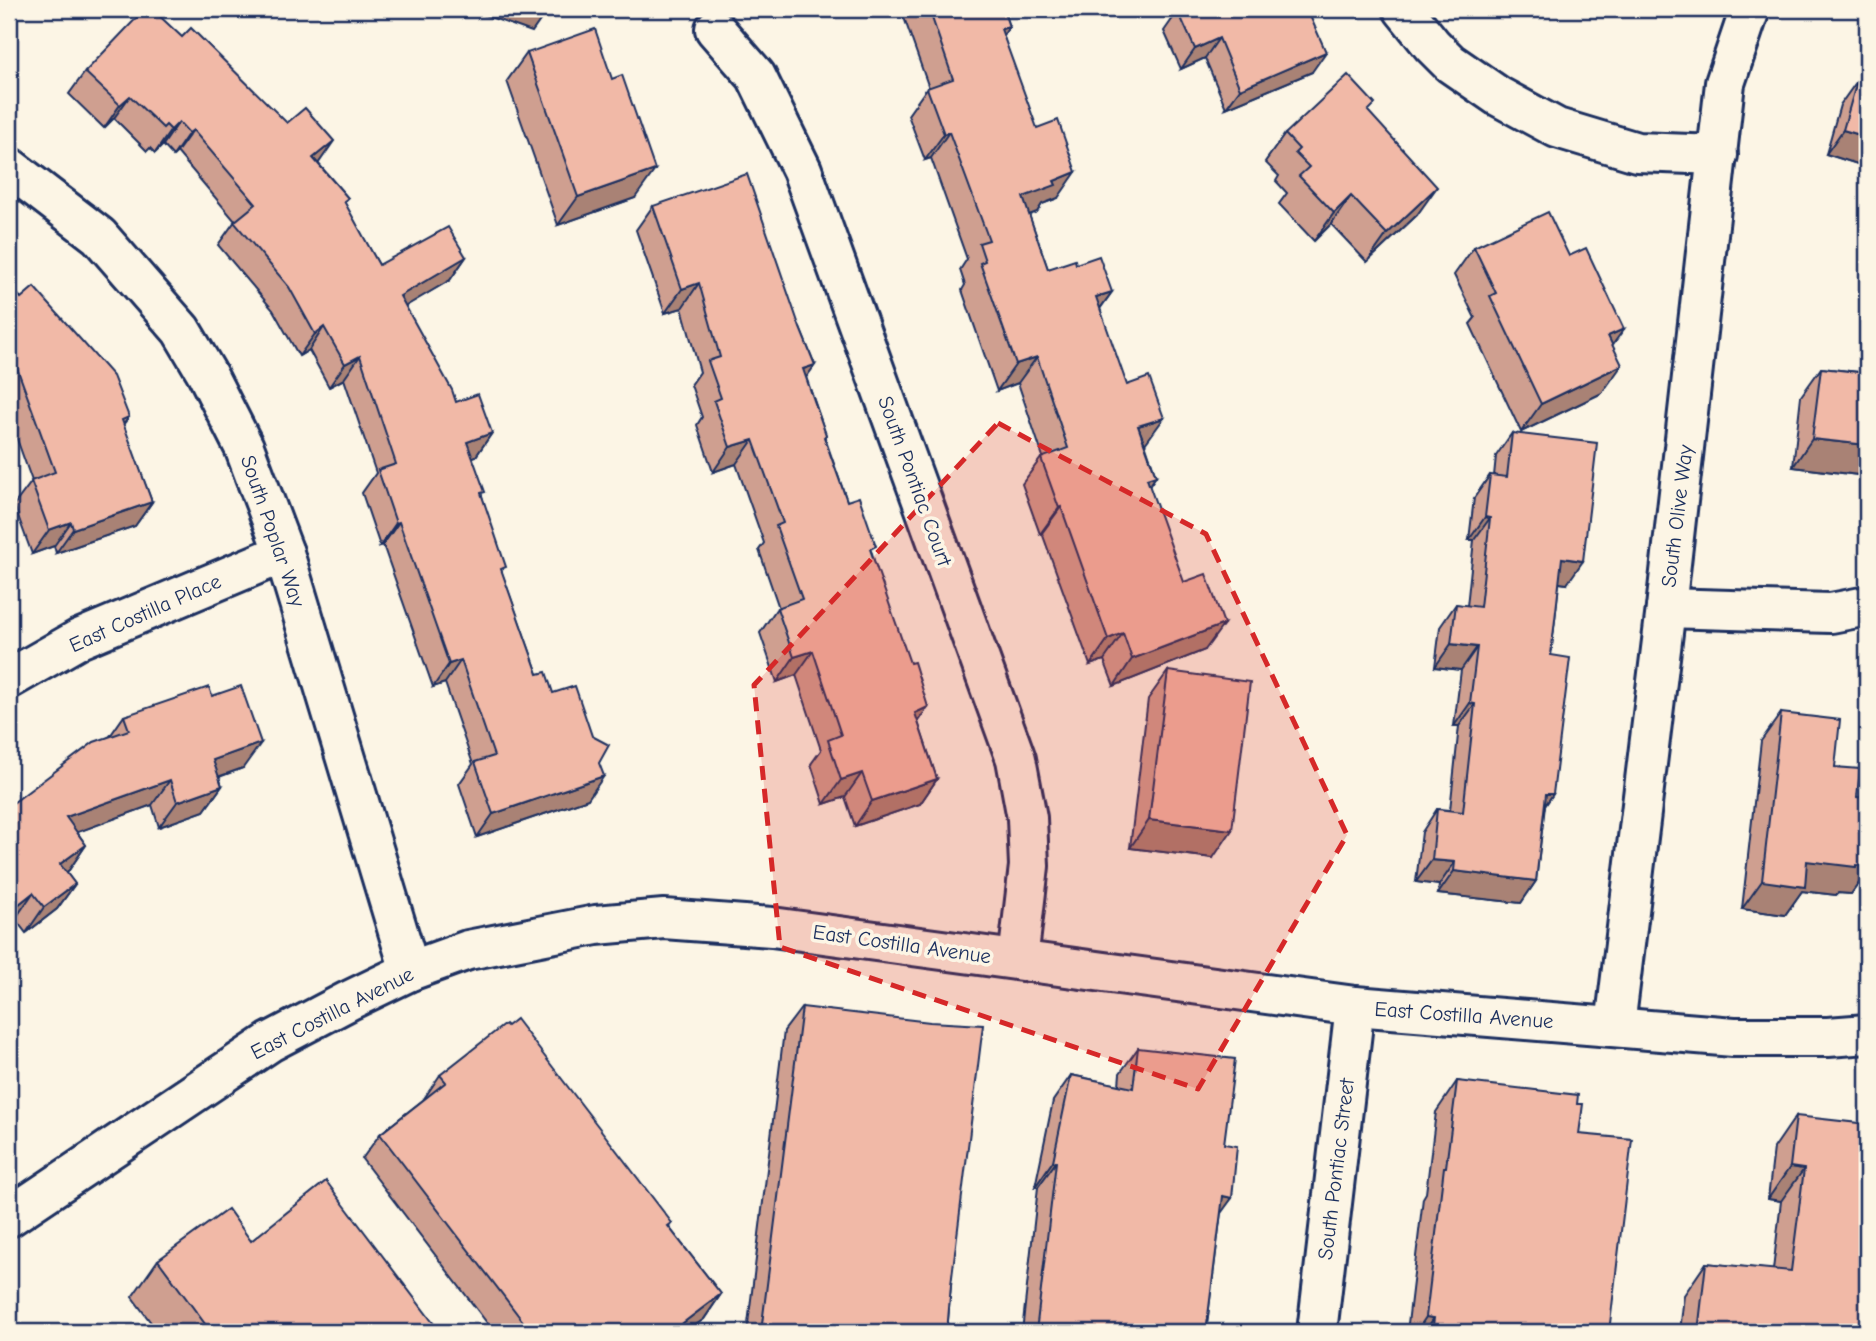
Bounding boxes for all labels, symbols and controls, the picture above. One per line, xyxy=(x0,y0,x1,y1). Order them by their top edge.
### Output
street label: South Pontiac Court xyxy=(873,393,957,570)
street label: South Olive Way xyxy=(1656,443,1698,589)
street label: South Poplar Way xyxy=(236,452,310,610)
street label: East Costilla Place xyxy=(65,569,225,657)
street label: East Costilla Avenue xyxy=(811,920,993,968)
street label: East Costilla Avenue xyxy=(247,962,417,1064)
street label: East Costilla Avenue xyxy=(1374,997,1554,1033)
street label: South Pontiac Street xyxy=(1313,1076,1359,1261)

